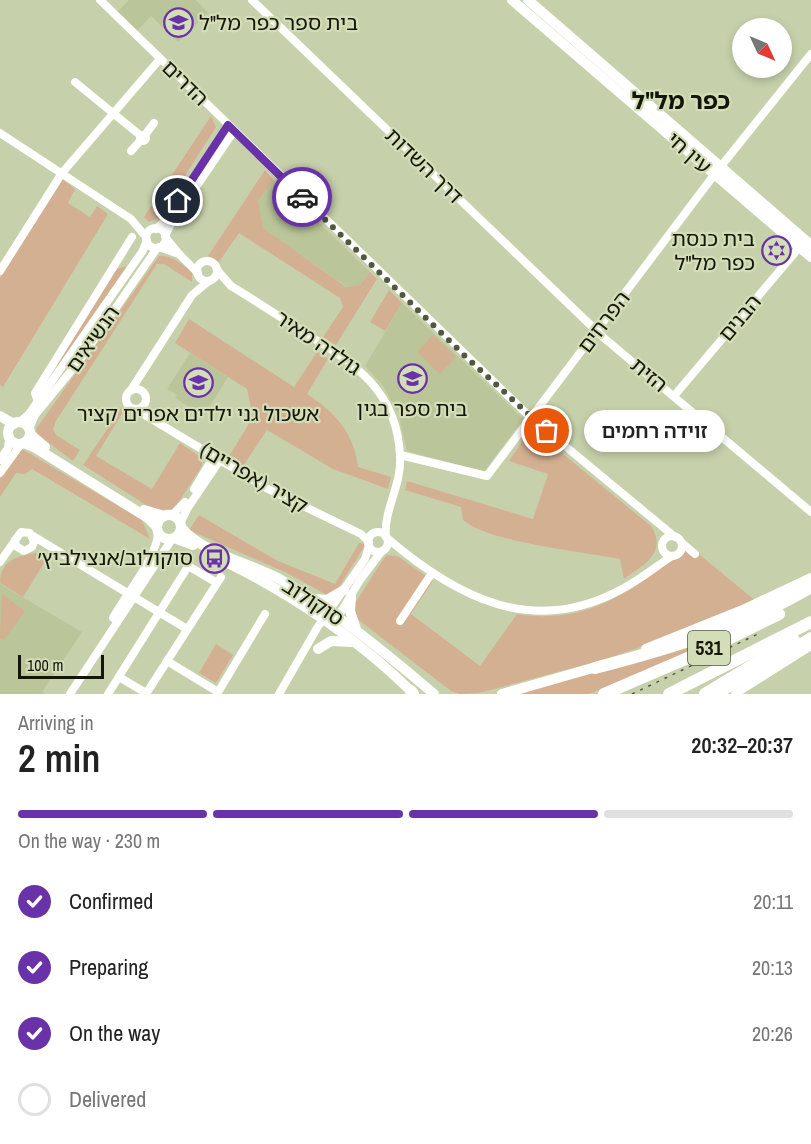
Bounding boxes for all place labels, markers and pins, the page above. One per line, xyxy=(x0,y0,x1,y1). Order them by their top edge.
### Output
school or university icon: בית ספר כפר מל"ל xyxy=(162,7,194,39)
place label: בית ספר כפר מל"ל xyxy=(199,8,358,37)
pin xyxy=(152,175,203,226)
place label: בית כנסת כפר מל"ל xyxy=(671,224,755,277)
synagogue icon: בית כנסת כפר מל"ל xyxy=(760,235,792,267)
school or university icon: בית ספר בגין xyxy=(396,362,428,394)
school or university icon: אשכול גני ילדים אפרים קציר xyxy=(182,367,214,399)
place label: בית ספר בגין xyxy=(357,394,467,423)
place label: אשכול גני ילדים אפרים קציר xyxy=(77,399,319,428)
pin xyxy=(521,405,572,456)
callout: זוידה רחמים xyxy=(583,410,724,452)
bus stop icon: סוקולוב/אנצילביץ׳ xyxy=(198,542,230,574)
place label: סוקולוב/אנצילביץ׳ xyxy=(38,543,193,572)

